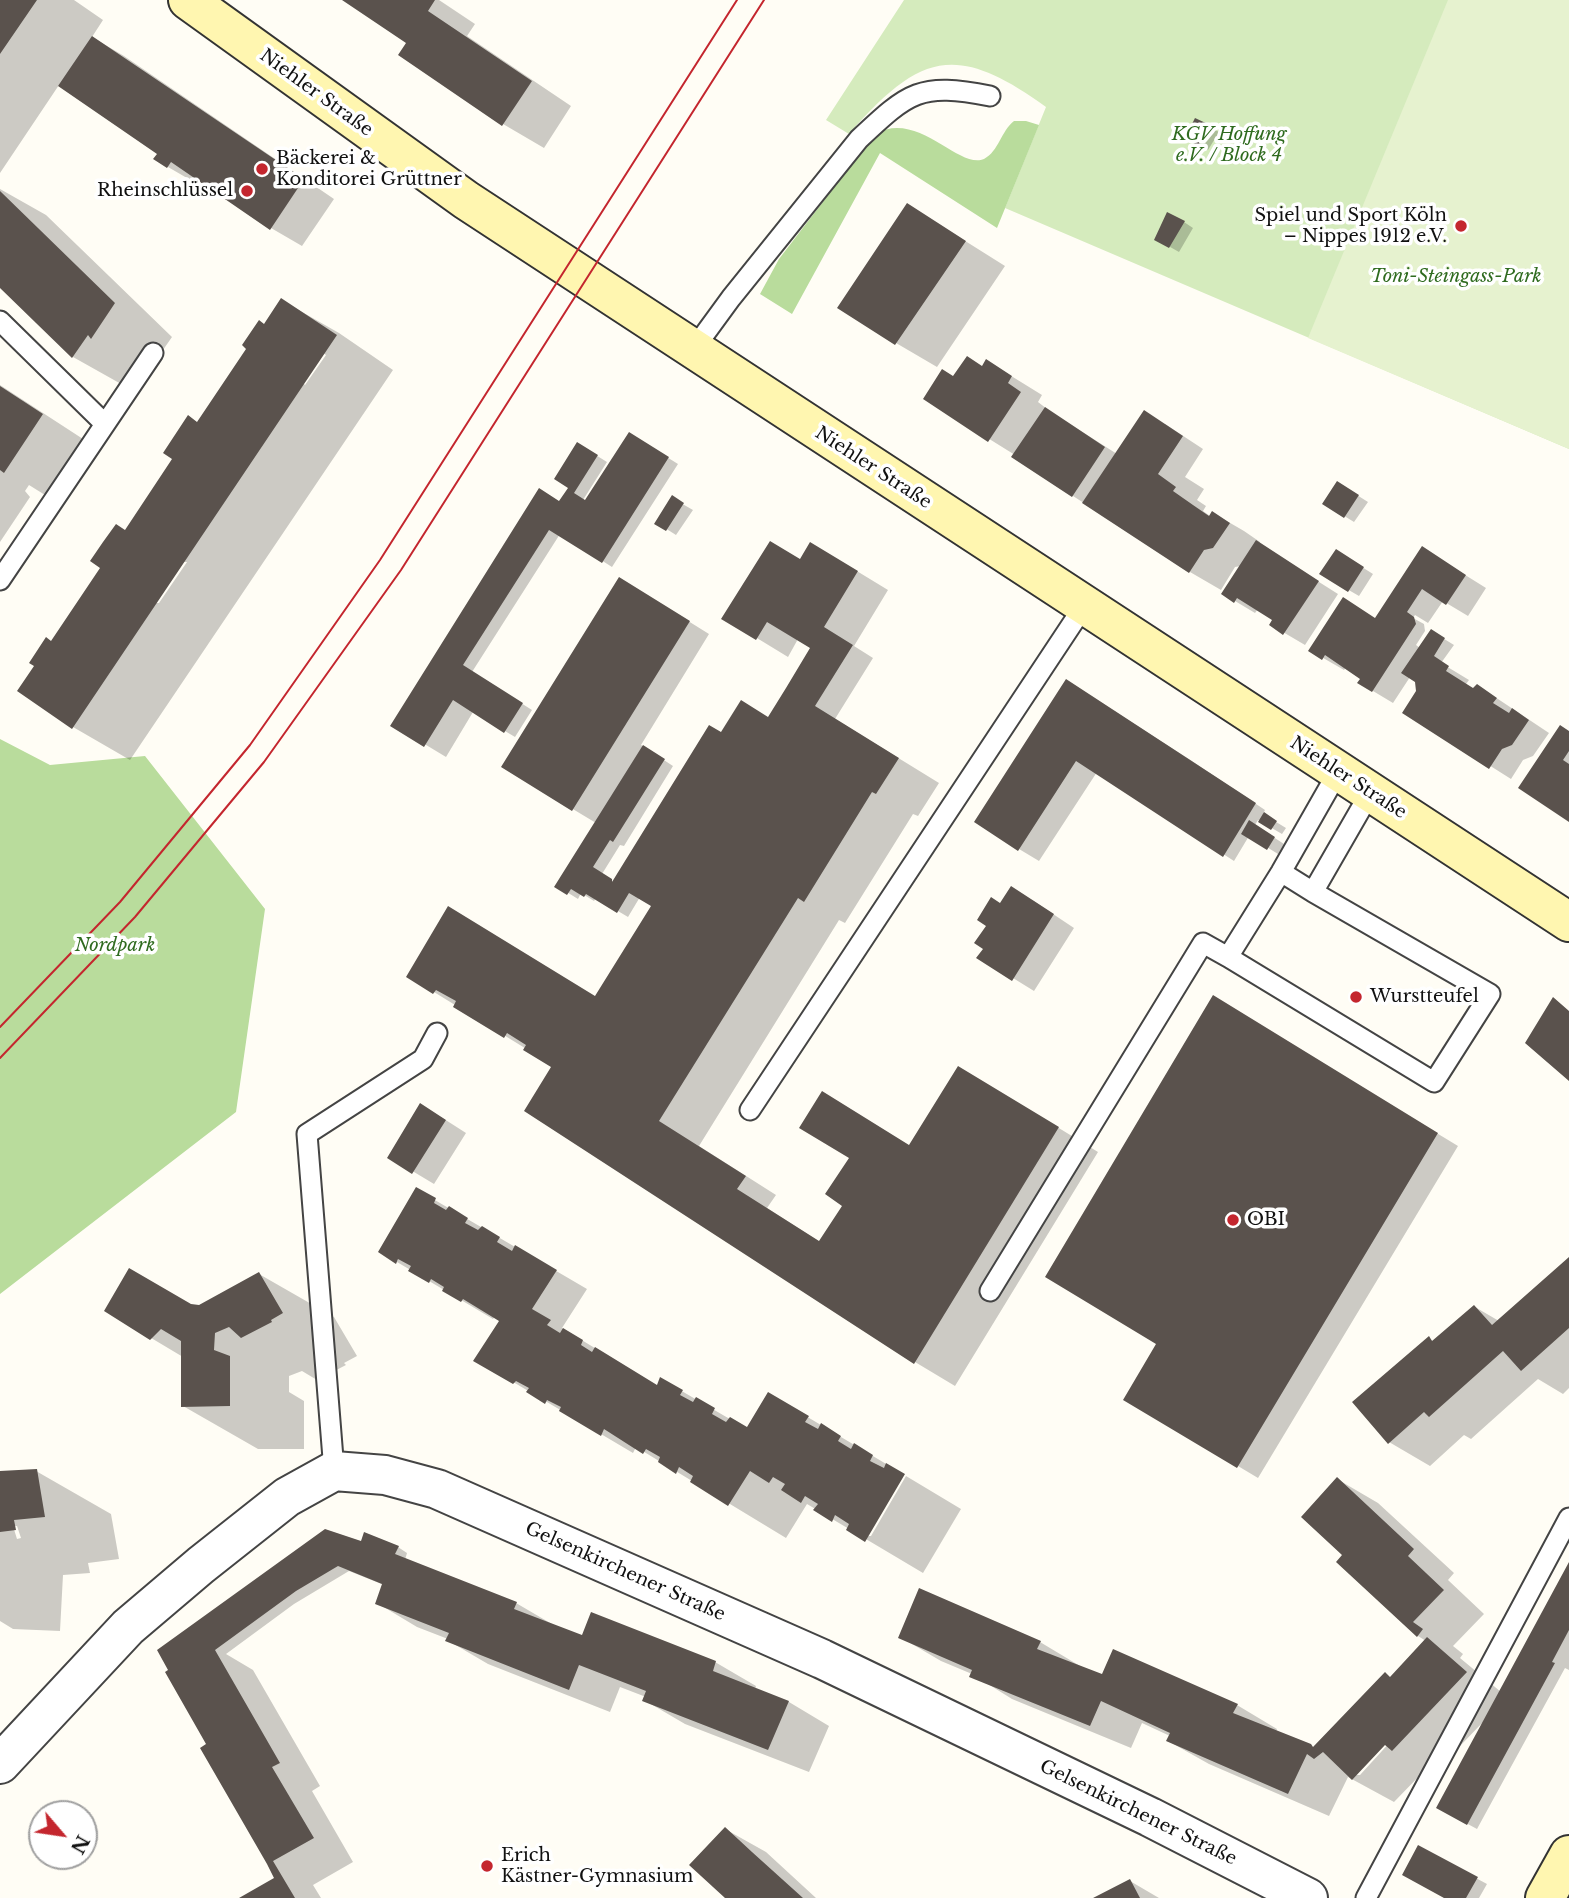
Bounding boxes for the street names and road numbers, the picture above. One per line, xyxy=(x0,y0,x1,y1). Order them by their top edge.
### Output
street label: Niehler Straße xyxy=(255,45,377,141)
street label: Niehler Straße xyxy=(811,422,935,514)
street label: Niehler Straße xyxy=(1286,732,1410,824)
street label: Gelsenkirchener Straße xyxy=(522,1518,728,1626)
street label: Gelsenkirchener Straße xyxy=(1036,1756,1240,1870)

